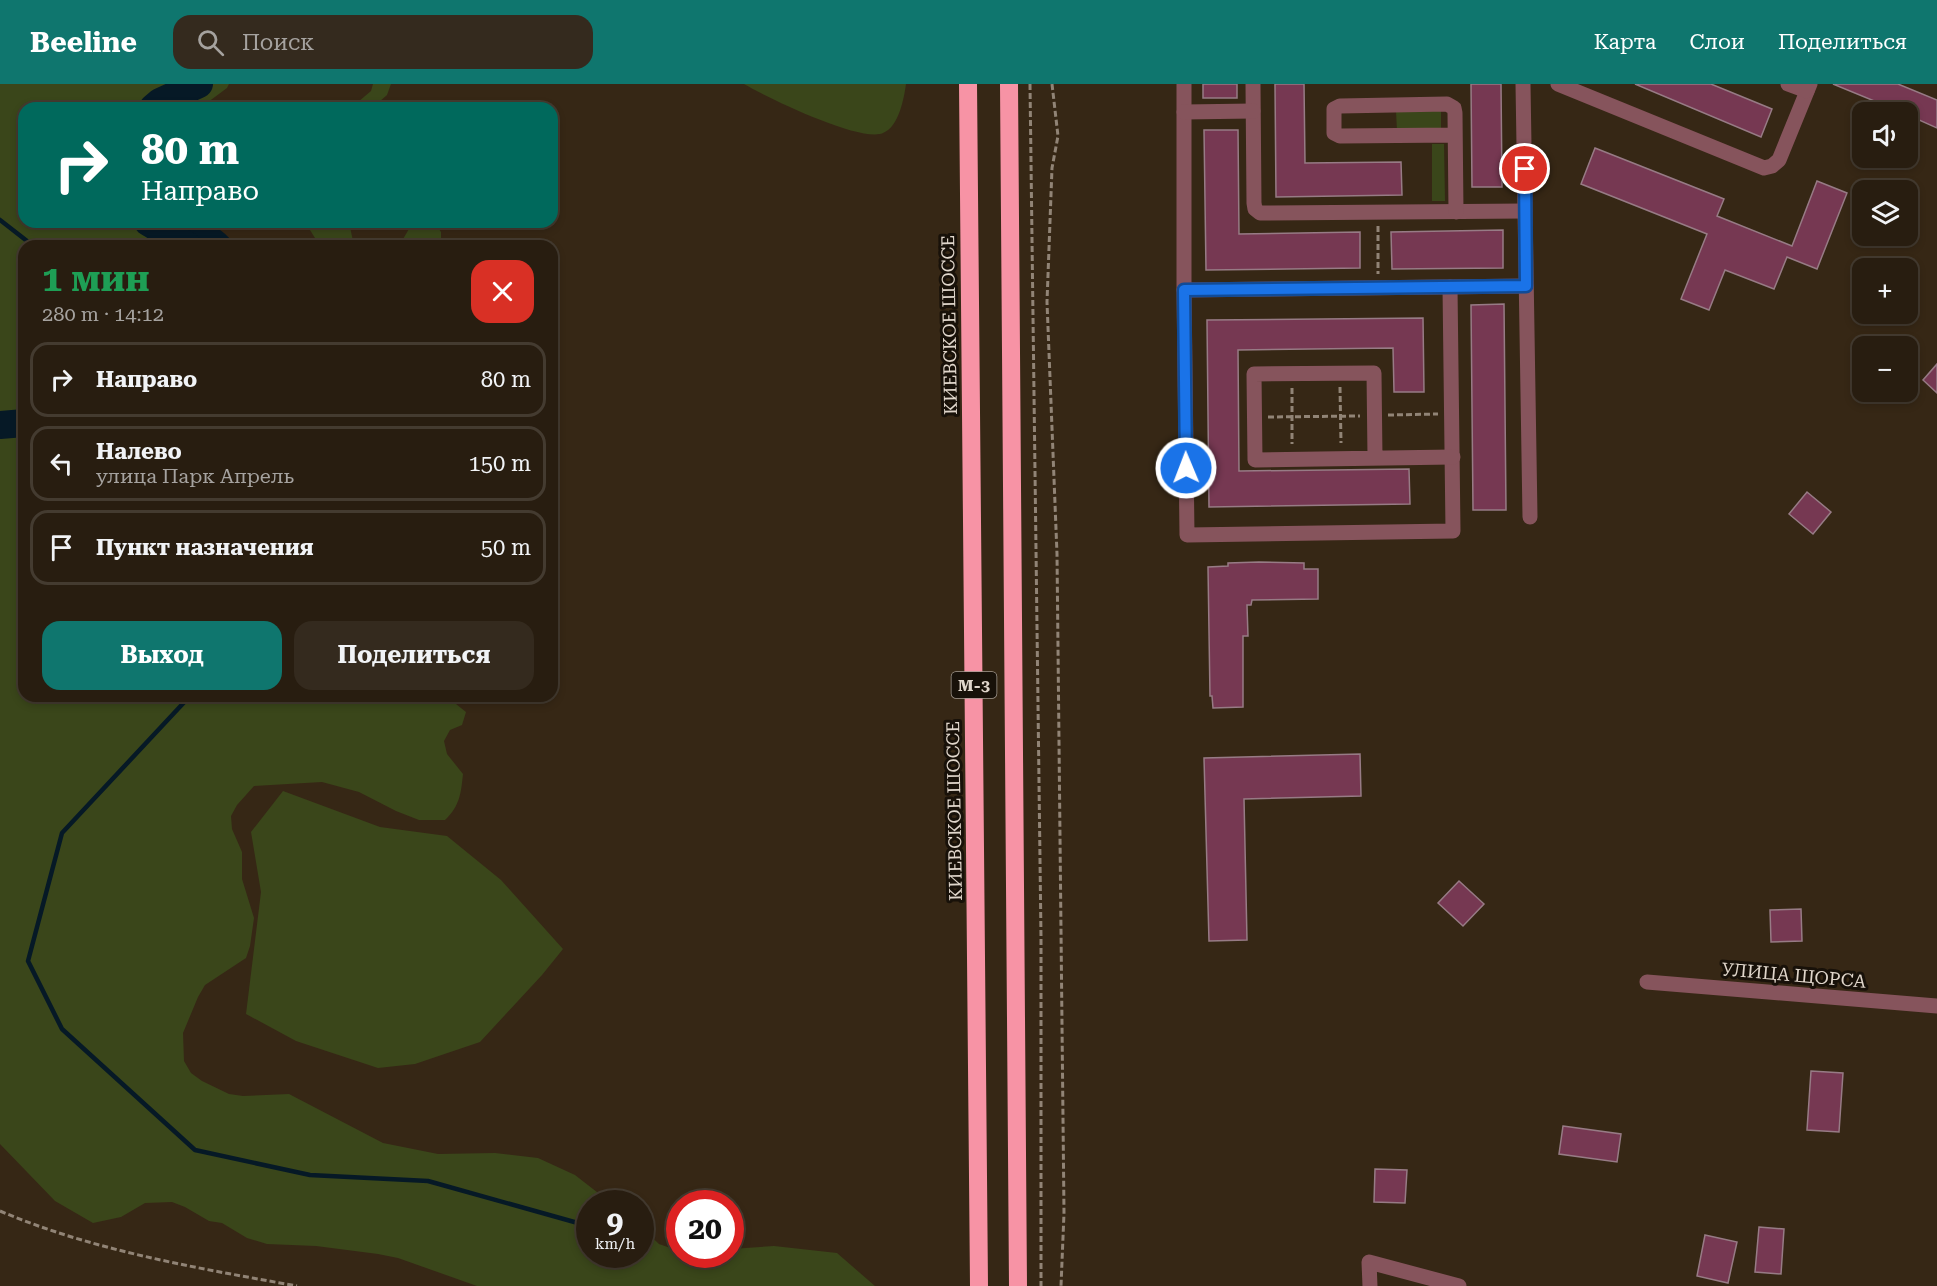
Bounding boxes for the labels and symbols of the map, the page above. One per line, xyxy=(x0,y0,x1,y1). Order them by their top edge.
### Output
pin xyxy=(1499,143,1550,194)
street label: КИЕВСКОЕ ШОССЕ xyxy=(937,235,961,415)
position arrow xyxy=(1154,436,1218,500)
road number: М-3 xyxy=(952,672,996,698)
street label: КИЕВСКОЕ ШОССЕ xyxy=(942,721,966,901)
street label: УЛИЦА ЩОРСА xyxy=(1721,958,1868,992)
speed limit sign: 20 xyxy=(666,1190,744,1268)

